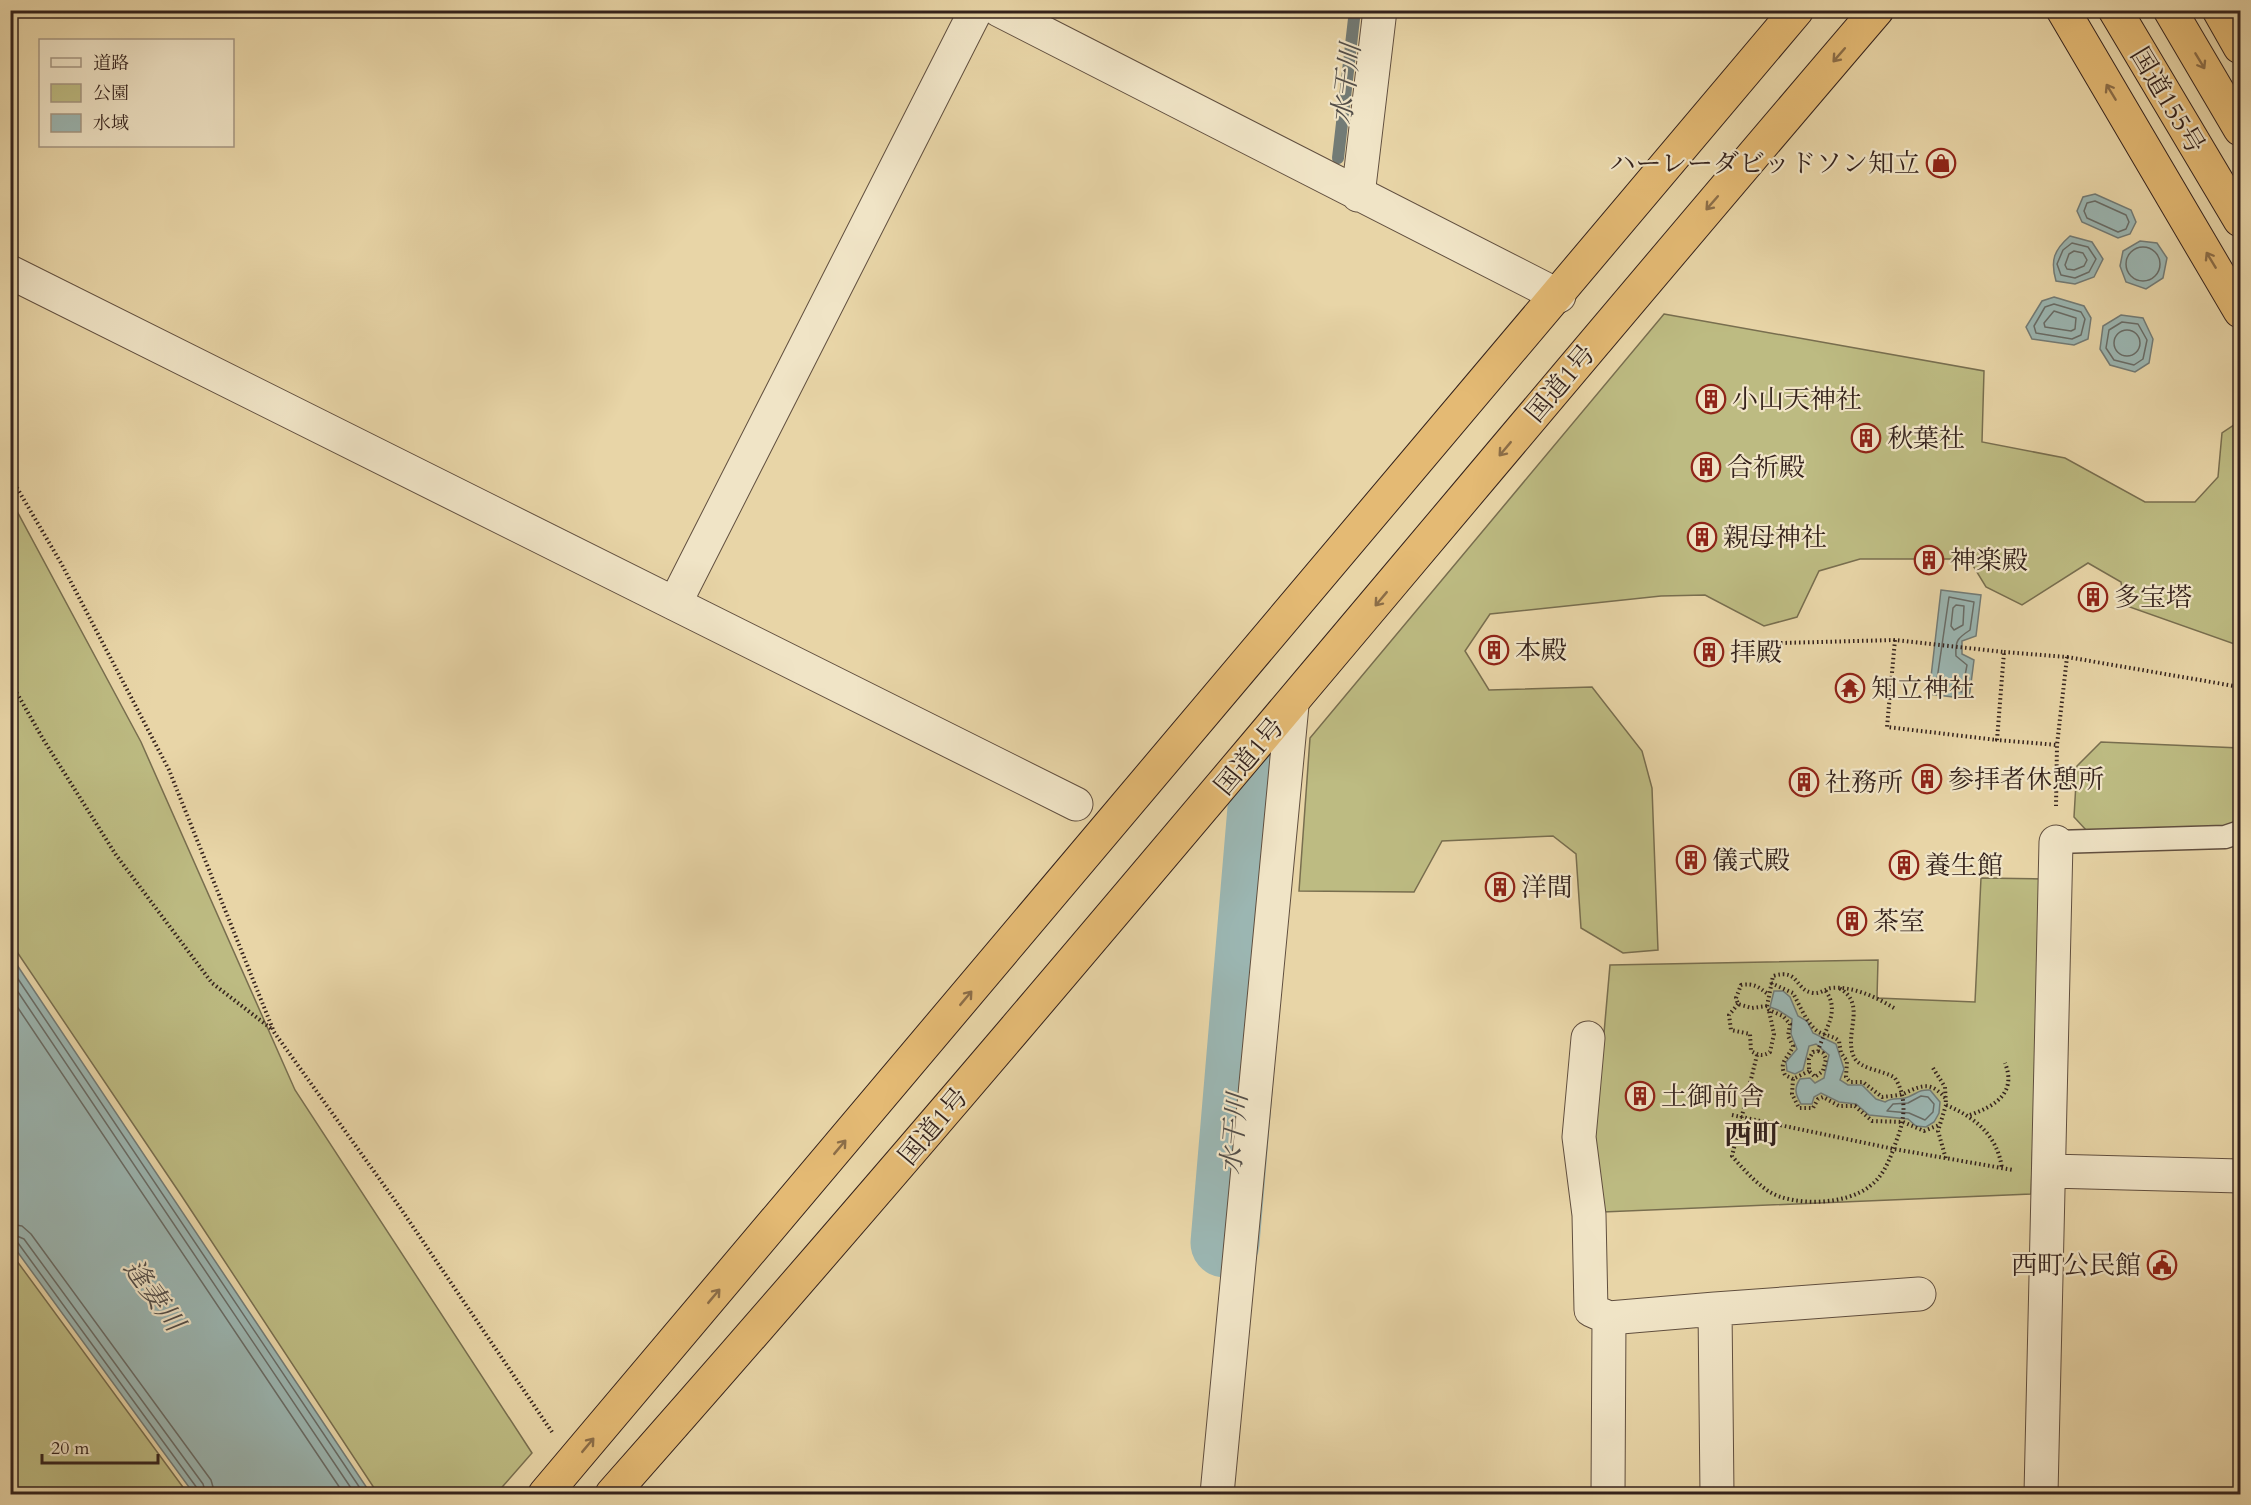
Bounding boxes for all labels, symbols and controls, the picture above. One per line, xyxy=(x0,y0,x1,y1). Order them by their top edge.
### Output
legend xyxy=(39,39,234,147)
water label: 水干川 xyxy=(1323,39,1370,127)
street label: 国道155号 xyxy=(2122,41,2213,160)
one-way arrow xyxy=(1832,47,1846,62)
text: 道路 xyxy=(93,51,129,76)
one-way arrow xyxy=(2194,52,2206,69)
text: 公園 xyxy=(93,81,129,106)
one-way arrow xyxy=(2105,84,2117,101)
text: 水域 xyxy=(93,111,129,136)
place label: ハーレーダビッドソン知立 xyxy=(1610,146,1920,181)
shop icon: ハーレーダビッドソン知立 xyxy=(1925,147,1957,179)
one-way arrow xyxy=(1705,195,1719,210)
one-way arrow xyxy=(2204,252,2216,269)
street label: 国道1号 xyxy=(1518,337,1603,430)
place label: 小山天神社 xyxy=(1732,382,1862,417)
building icon: 小山天神社 xyxy=(1695,383,1727,415)
place label: 秋葉社 xyxy=(1887,421,1965,456)
building icon: 秋葉社 xyxy=(1850,422,1882,454)
one-way arrow xyxy=(1499,441,1512,457)
place label: 合祈殿 xyxy=(1727,450,1805,485)
building icon: 合祈殿 xyxy=(1690,451,1722,483)
place label: 親母神社 xyxy=(1723,520,1827,555)
building icon: 親母神社 xyxy=(1686,521,1718,553)
place label: 神楽殿 xyxy=(1950,543,2028,578)
building icon: 神楽殿 xyxy=(1913,544,1945,576)
place label: 多宝塔 xyxy=(2114,580,2192,615)
building icon: 多宝塔 xyxy=(2077,581,2109,613)
one-way arrow xyxy=(1374,591,1387,607)
place label: 本殿 xyxy=(1515,633,1567,668)
building icon: 本殿 xyxy=(1478,634,1510,666)
place label: 拝殿 xyxy=(1730,635,1782,670)
building icon: 拝殿 xyxy=(1693,636,1725,668)
place label: 知立神社 xyxy=(1871,671,1975,706)
temple icon: 知立神社 xyxy=(1834,672,1866,704)
street label: 国道1号 xyxy=(1207,710,1292,803)
place label: 参拝者休憩所 xyxy=(1948,762,2104,797)
building icon: 参拝者休憩所 xyxy=(1911,763,1943,795)
place label: 社務所 xyxy=(1825,765,1903,800)
building icon: 社務所 xyxy=(1788,766,1820,798)
place label: 儀式殿 xyxy=(1712,843,1790,878)
building icon: 儀式殿 xyxy=(1675,844,1707,876)
place label: 養生館 xyxy=(1925,848,2003,883)
building icon: 養生館 xyxy=(1888,849,1920,881)
place label: 洋間 xyxy=(1521,870,1573,905)
building icon: 洋間 xyxy=(1484,871,1516,903)
place label: 茶室 xyxy=(1873,904,1925,939)
building icon: 茶室 xyxy=(1836,905,1868,937)
one-way arrow xyxy=(959,990,972,1006)
place label: 土御前舎 xyxy=(1661,1079,1765,1114)
street label: 国道1号 xyxy=(891,1080,976,1173)
building icon: 土御前舎 xyxy=(1624,1080,1656,1112)
water label: 水干川 xyxy=(1213,1089,1257,1176)
district label: 西町 xyxy=(1724,1116,1780,1154)
one-way arrow xyxy=(833,1140,847,1155)
place label: 西町公民館 xyxy=(2011,1248,2141,1283)
public building icon: 西町公民館 xyxy=(2146,1249,2178,1281)
water label: 逢妻川 xyxy=(115,1252,194,1341)
one-way arrow xyxy=(707,1289,721,1304)
scale bar xyxy=(42,1427,158,1465)
text: 20 m xyxy=(51,1436,90,1461)
one-way arrow xyxy=(581,1438,595,1453)

